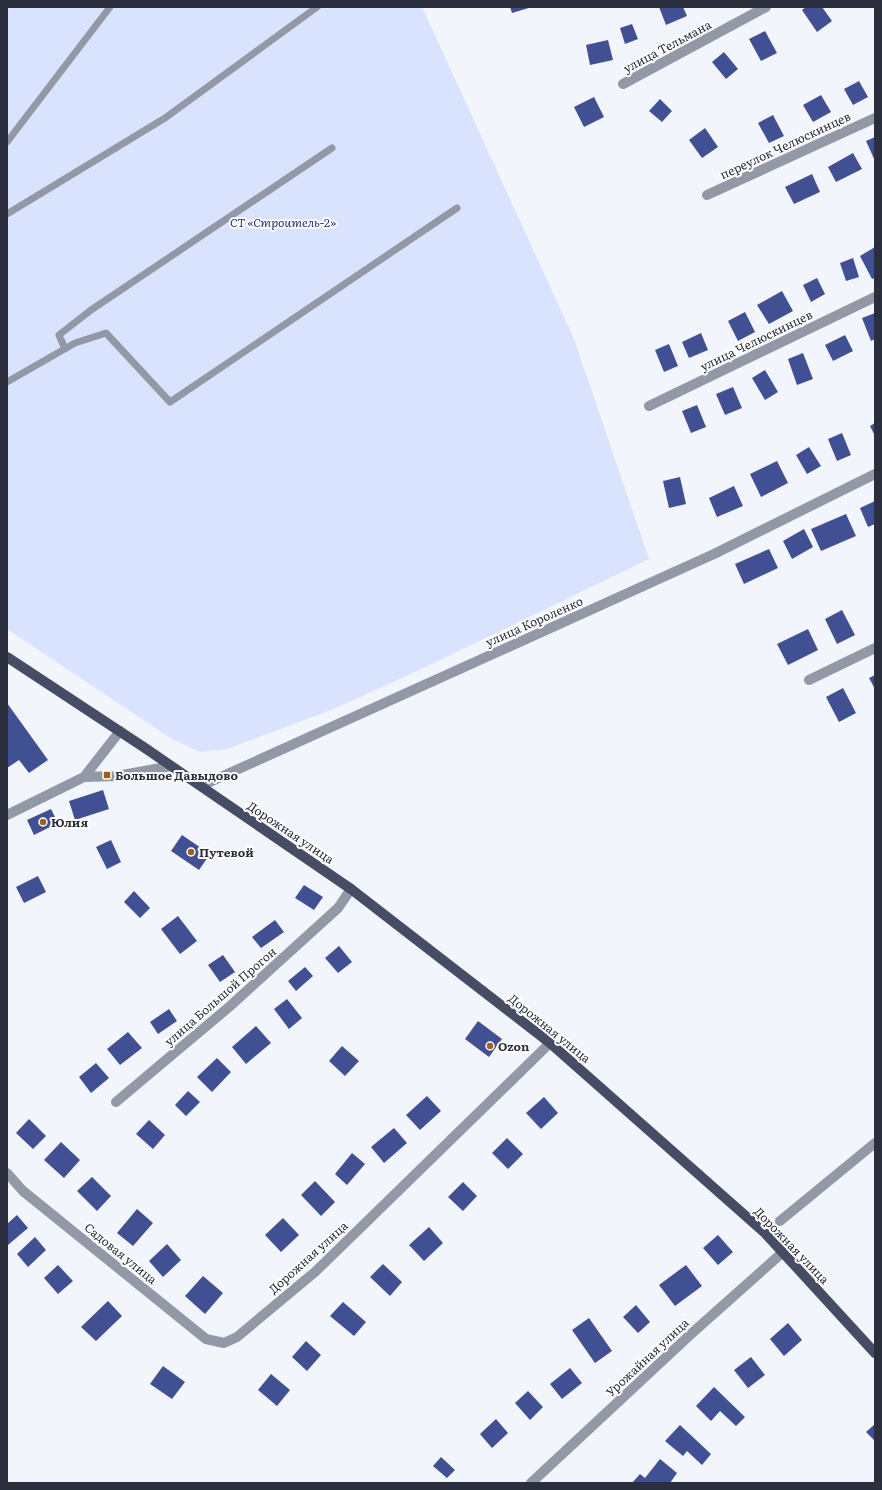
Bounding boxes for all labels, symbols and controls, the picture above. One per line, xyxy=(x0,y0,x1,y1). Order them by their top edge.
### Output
street label: улица Тельмана xyxy=(620,15,715,77)
street label: переулок Челюскинцев xyxy=(717,107,854,183)
park label: СТ «Строитель-2» xyxy=(230,213,336,231)
street label: улица Челюскинцев xyxy=(697,305,815,375)
street label: улица Короленко xyxy=(482,591,586,651)
place label: Большое Давыдово xyxy=(115,766,238,784)
marker: Большое Давыдово xyxy=(102,770,112,780)
street label: Дорожная улица xyxy=(244,796,338,868)
place label: Юлия xyxy=(51,813,88,831)
marker: Юлия xyxy=(38,817,48,827)
place label: Путевой xyxy=(199,843,254,861)
marker: Путевой xyxy=(186,847,196,857)
street label: улица Большой Прогон xyxy=(160,942,280,1050)
street label: Дорожная улица xyxy=(505,989,595,1067)
place label: Ozon xyxy=(498,1037,530,1055)
marker: Ozon xyxy=(485,1041,495,1051)
street label: Дорожная улица xyxy=(750,1202,834,1288)
street label: Дорожная улица xyxy=(264,1216,352,1297)
street label: Садовая улица xyxy=(81,1218,162,1288)
street label: Урожайная улица xyxy=(601,1313,693,1400)

